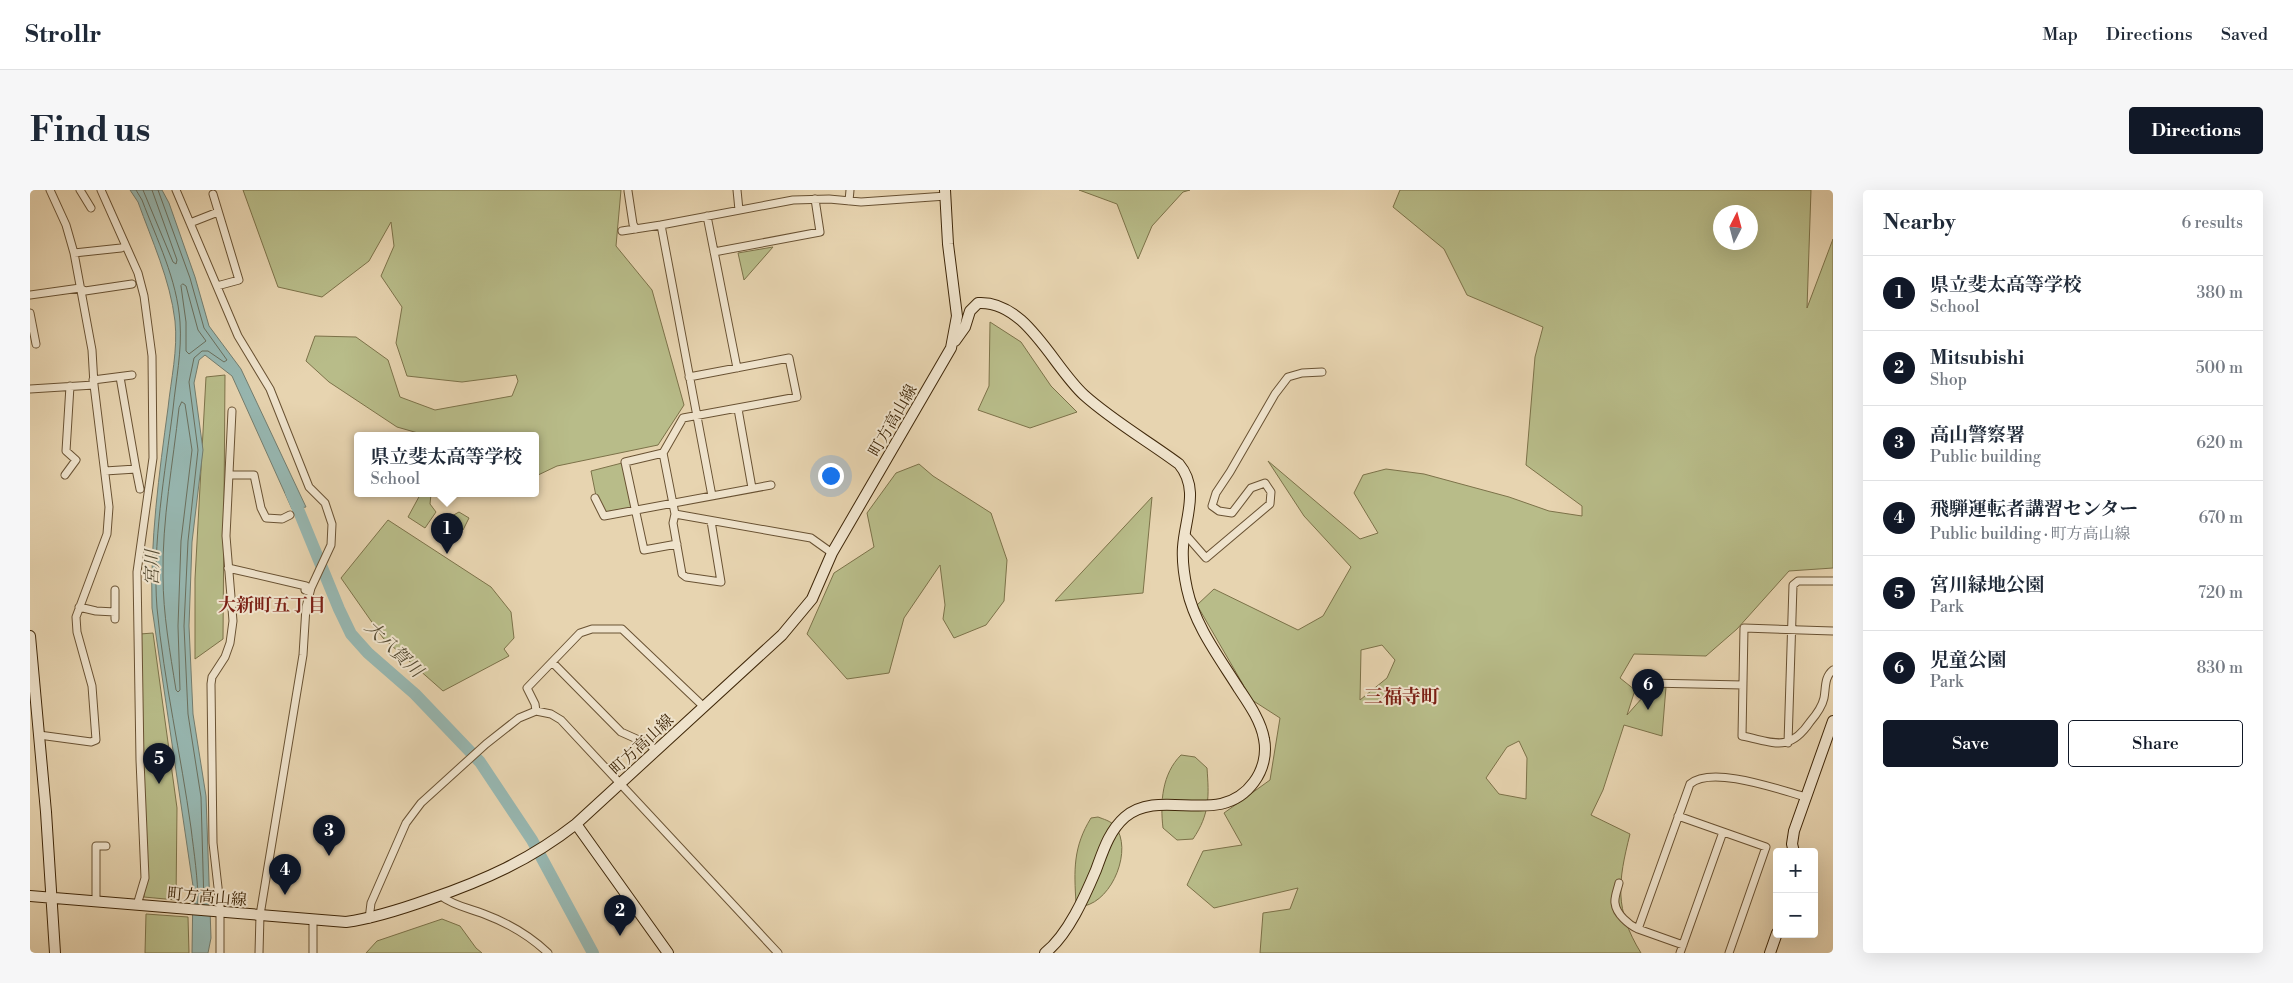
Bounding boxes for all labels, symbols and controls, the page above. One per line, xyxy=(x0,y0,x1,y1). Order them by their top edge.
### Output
text: Strollr xyxy=(25,20,101,50)
text: Map xyxy=(2042,23,2078,46)
text: Directions xyxy=(2106,23,2193,46)
text: Saved xyxy=(2221,23,2268,46)
button: Directions xyxy=(2129,107,2263,154)
text: Find us xyxy=(30,109,150,152)
north arrow xyxy=(1713,205,1758,250)
text: Nearby xyxy=(1883,210,1956,236)
text: 6 results xyxy=(2182,213,2243,233)
text: 県立斐太高等学校 xyxy=(1930,273,2082,297)
text: 1 xyxy=(1895,283,1903,303)
text: 380 m xyxy=(2196,283,2243,303)
text: School xyxy=(1930,297,1979,317)
text: Mitsubishi xyxy=(1930,346,2024,370)
text: 2 xyxy=(1894,358,1904,378)
text: 500 m xyxy=(2196,358,2243,378)
text: Shop xyxy=(1930,370,1967,390)
street label: 町方高山線 xyxy=(864,381,922,460)
text: 高山警察署 xyxy=(1930,423,2025,447)
popup xyxy=(354,432,539,497)
text: 3 xyxy=(1894,433,1904,453)
text: 620 m xyxy=(2196,433,2243,453)
text: 県立斐太高等学校 xyxy=(370,445,523,469)
text: Public building xyxy=(1930,447,2041,467)
your location xyxy=(818,463,844,489)
text: School xyxy=(370,469,420,489)
text: 飛騨運転者講習センター xyxy=(1930,497,2138,521)
text: 4 xyxy=(1894,508,1904,528)
text: 670 m xyxy=(2199,508,2243,528)
pin: 1 xyxy=(431,513,463,554)
text: Public building · 町方高山線 xyxy=(1930,524,2130,544)
water label: 宮川 xyxy=(141,548,164,586)
text: 宮川緑地公園 xyxy=(1930,573,2044,597)
text: 5 xyxy=(1894,583,1904,603)
text: 720 m xyxy=(2198,583,2243,603)
district label: 大新町五丁目 xyxy=(218,594,326,617)
text: Park xyxy=(1930,597,1963,617)
water label: 大八賀川 xyxy=(360,616,429,684)
text: 児童公園 xyxy=(1930,648,2006,672)
text: 6 xyxy=(1894,658,1904,678)
text: 830 m xyxy=(2196,658,2243,678)
pin: 6 xyxy=(1632,669,1664,710)
text: Park xyxy=(1930,672,1963,692)
district label: 三福寺町 xyxy=(1364,685,1440,709)
street label: 町方高山線 xyxy=(606,710,678,779)
button: Save xyxy=(1883,720,2058,767)
button: Share xyxy=(2068,720,2243,767)
pin: 5 xyxy=(143,743,175,784)
pin: 3 xyxy=(313,815,345,856)
map controls xyxy=(1773,848,1818,938)
button: + xyxy=(1773,848,1818,893)
pin: 4 xyxy=(269,854,301,895)
street label: 町方高山線 xyxy=(166,884,248,910)
button: − xyxy=(1773,893,1818,938)
pin: 2 xyxy=(604,895,636,936)

